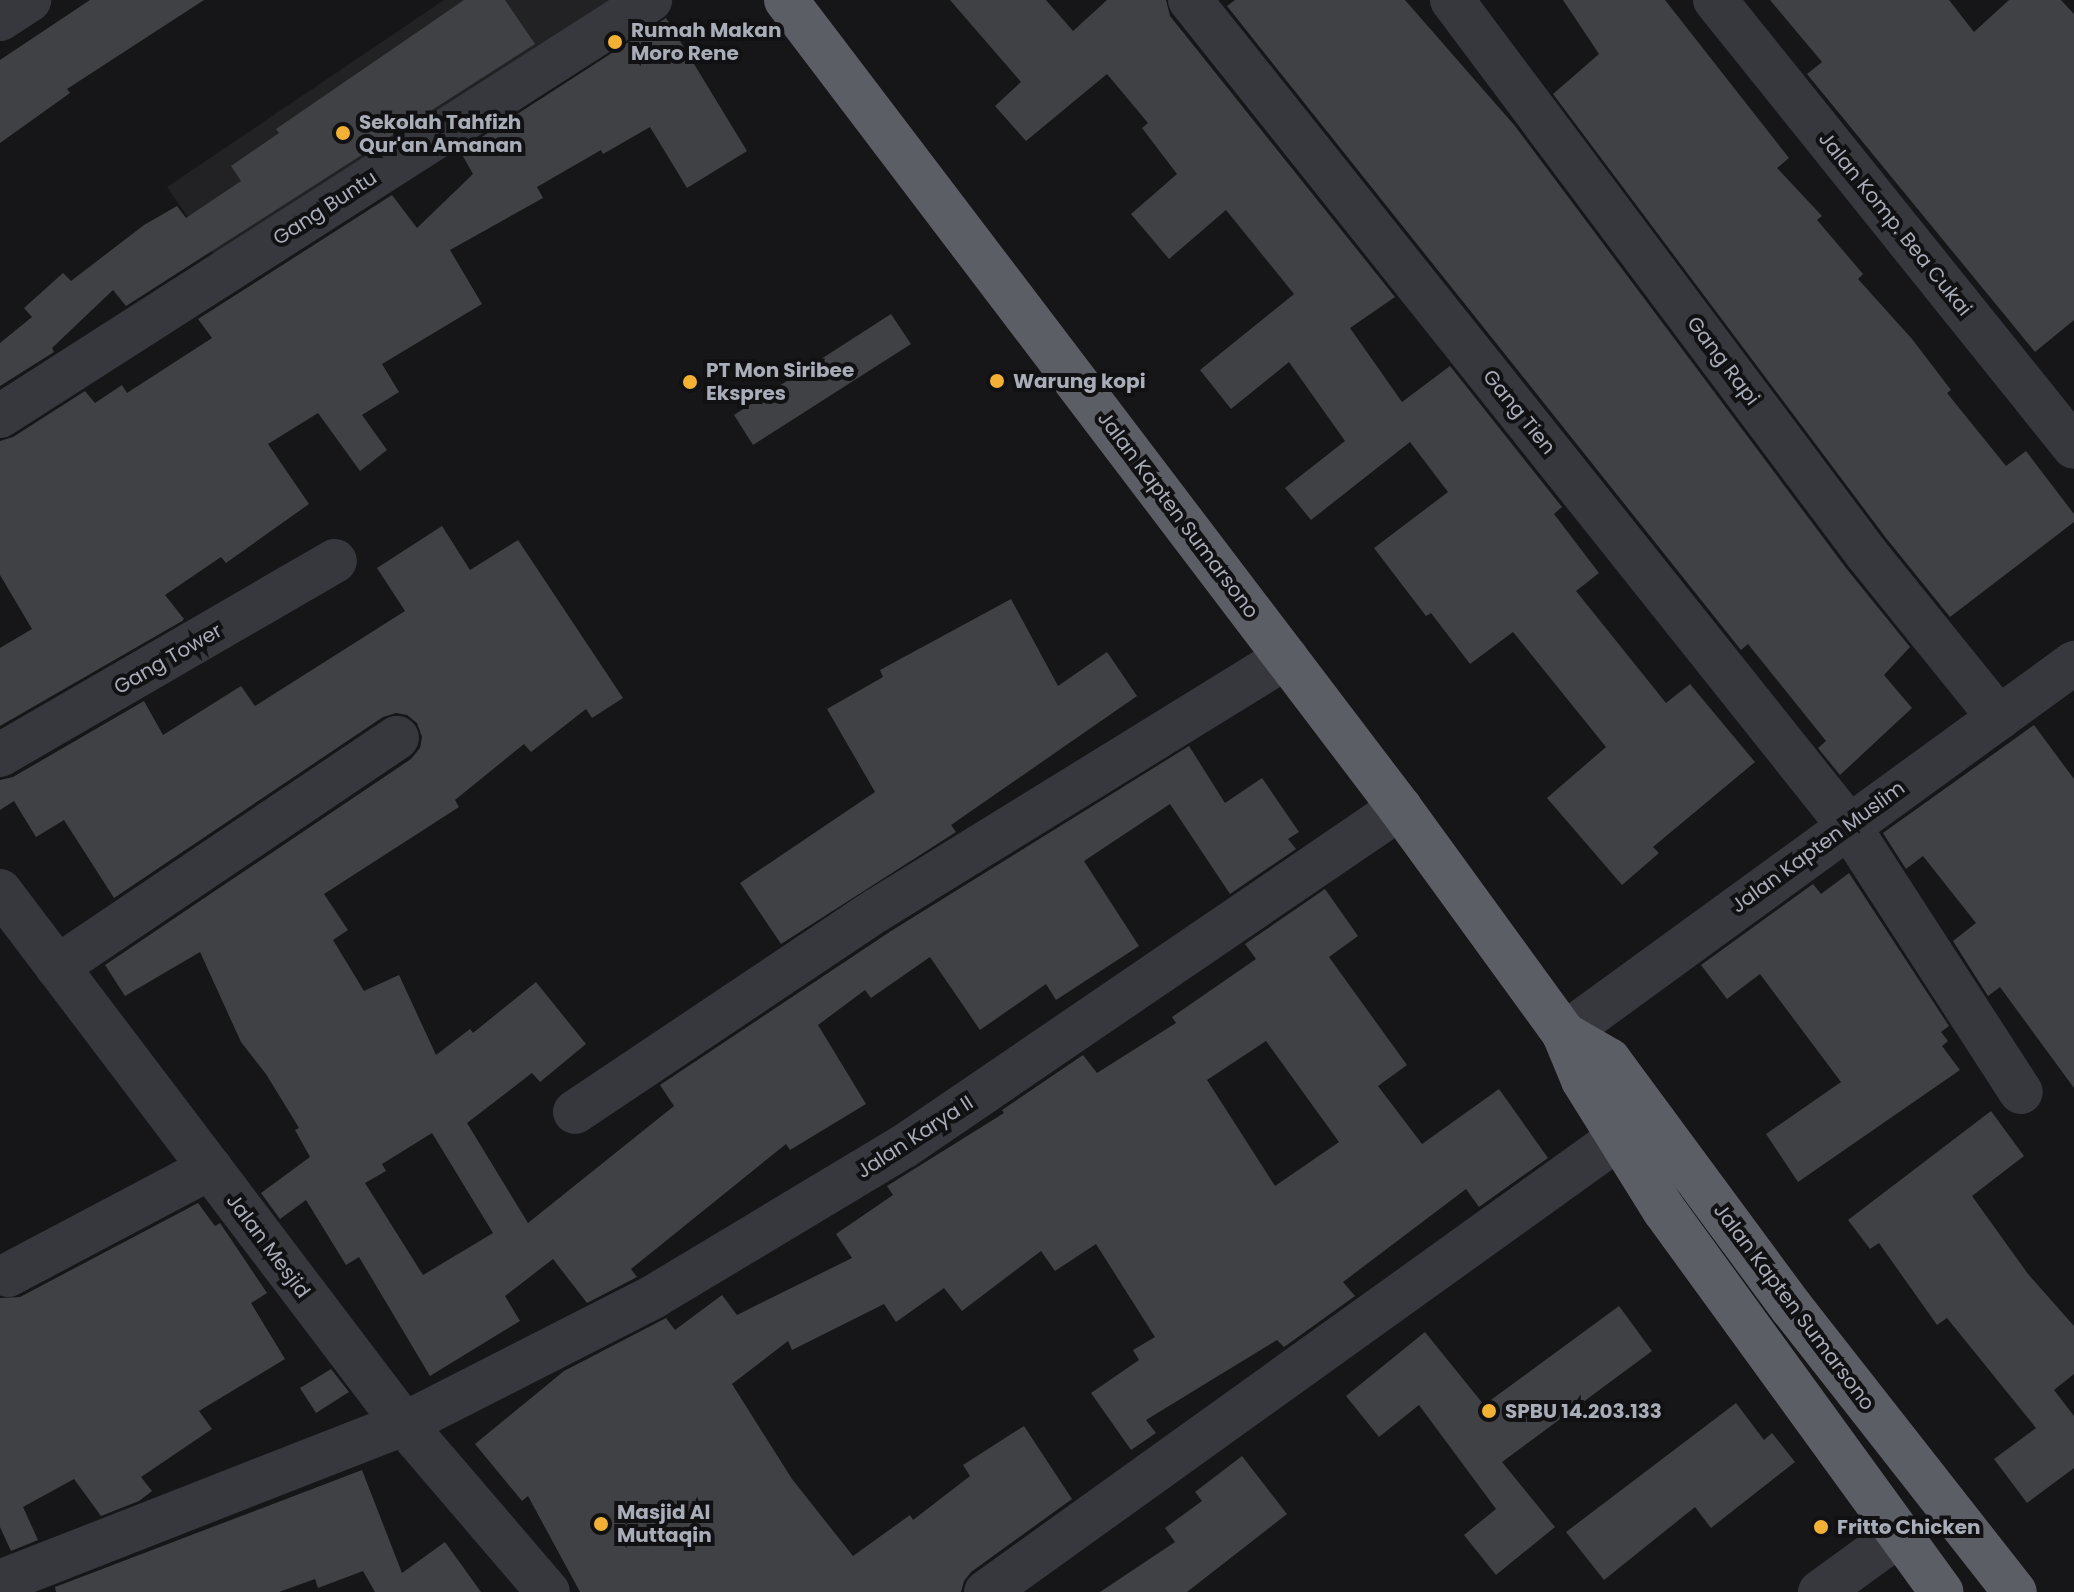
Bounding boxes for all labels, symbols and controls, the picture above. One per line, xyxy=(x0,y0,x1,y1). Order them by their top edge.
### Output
place label: Rumah Makan Moro Rene xyxy=(631,18,781,65)
marker: Rumah Makan Moro Rene xyxy=(606,33,624,51)
place label: Sekolah Tahfizh Qur'an Amanan xyxy=(359,110,523,157)
marker: Sekolah Tahfizh Qur'an Amanan xyxy=(334,124,352,142)
street label: Jalan Komp. Bea Cukai xyxy=(1813,127,1977,321)
street label: Gang Buntu xyxy=(269,166,381,250)
street label: Gang Rapi xyxy=(1682,312,1764,410)
place label: PT Mon Siribee Ekspres xyxy=(706,358,854,405)
street label: Gang Tien xyxy=(1478,365,1560,459)
place label: Warung kopi xyxy=(1013,369,1146,393)
marker: Warung kopi xyxy=(988,372,1006,390)
marker: PT Mon Siribee Ekspres xyxy=(681,373,699,391)
street label: Jalan Kapten Sumarsono xyxy=(1092,407,1264,623)
street label: Gang Tower xyxy=(110,618,226,700)
street label: Jalan Kapten Muslim xyxy=(1727,776,1909,918)
street label: Jalan Karya II xyxy=(852,1091,978,1183)
street label: Jalan Mesjid xyxy=(221,1189,315,1303)
street label: Jalan Kapten Sumarsono xyxy=(1708,1199,1880,1415)
place label: SPBU 14.203.133 xyxy=(1505,1399,1662,1423)
marker: SPBU 14.203.133 xyxy=(1480,1402,1498,1420)
place label: Masjid Al Muttaqin xyxy=(617,1500,712,1547)
marker: Masjid Al Muttaqin xyxy=(592,1515,610,1533)
place label: Fritto Chicken xyxy=(1837,1515,1980,1539)
marker: Fritto Chicken xyxy=(1812,1518,1830,1536)

